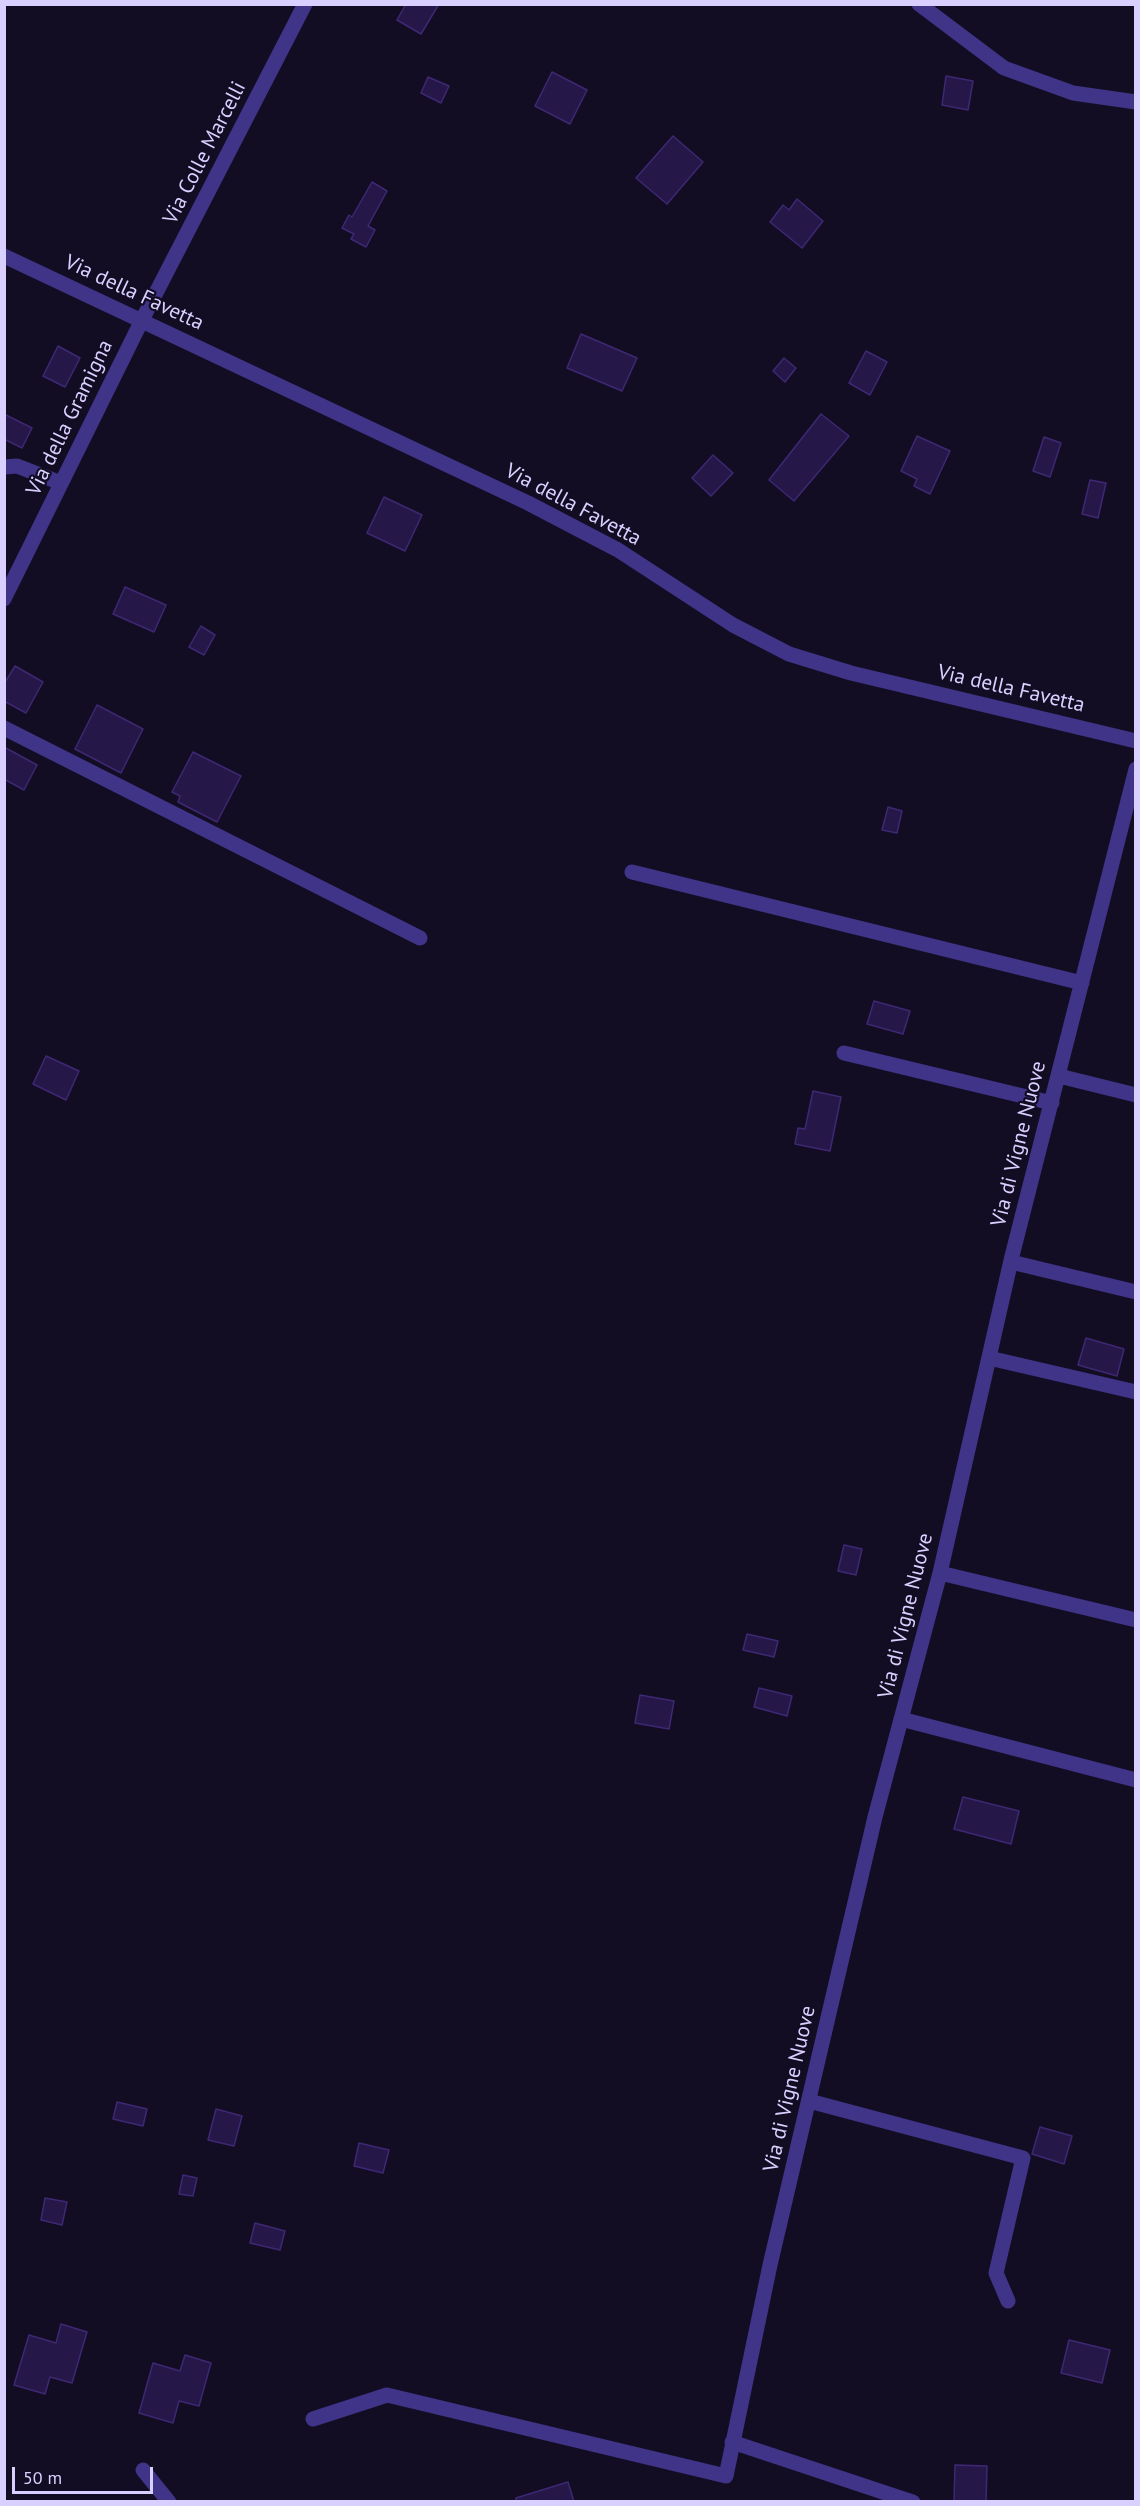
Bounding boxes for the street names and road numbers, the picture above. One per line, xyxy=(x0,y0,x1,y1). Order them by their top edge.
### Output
street label: Via Colle Marcelli xyxy=(158,78,252,228)
street label: Via della Favetta xyxy=(61,250,207,336)
street label: Via della Gramigna xyxy=(21,336,119,500)
street label: Via della Favetta xyxy=(501,459,645,551)
street label: Via della Favetta xyxy=(935,660,1087,718)
street label: Via di Vigne Nuove xyxy=(986,1059,1052,1229)
street label: Via di Vigne Nuove xyxy=(873,1531,939,1701)
street label: Via di Vigne Nuove xyxy=(759,2003,821,2175)

